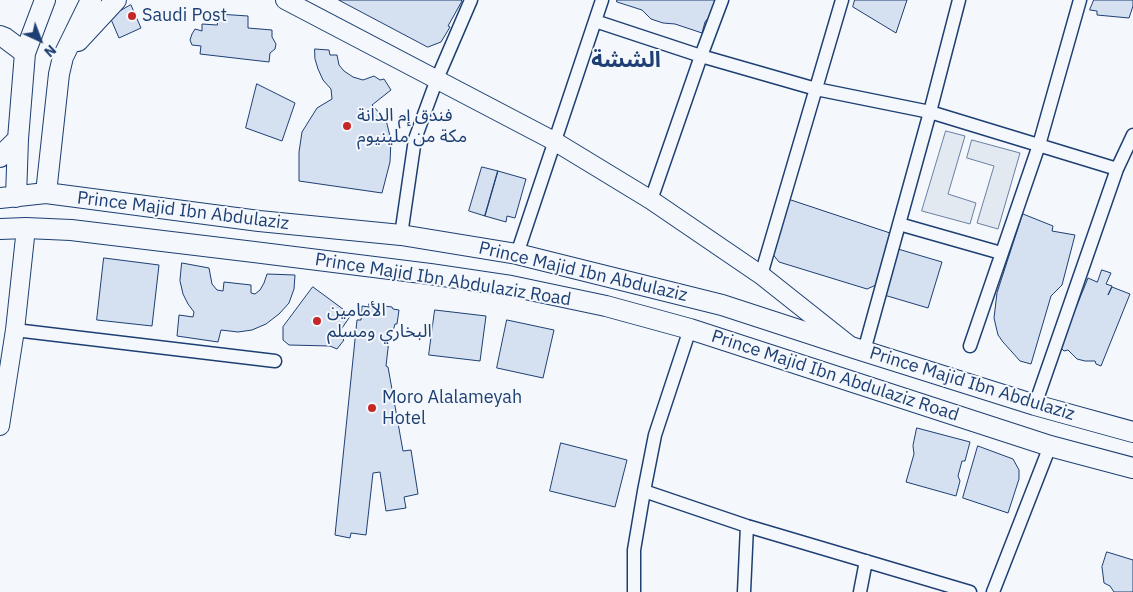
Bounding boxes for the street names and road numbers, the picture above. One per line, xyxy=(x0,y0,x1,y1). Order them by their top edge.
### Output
street label: Prince Majid Ibn Abdulaziz xyxy=(76,187,290,235)
street label: Prince Majid Ibn Abdulaziz xyxy=(477,237,689,307)
street label: Prince Majid Ibn Abdulaziz Road xyxy=(313,249,573,311)
street label: Prince Majid Ibn Abdulaziz Road xyxy=(708,326,962,426)
street label: Prince Majid Ibn Abdulaziz xyxy=(867,342,1077,426)

